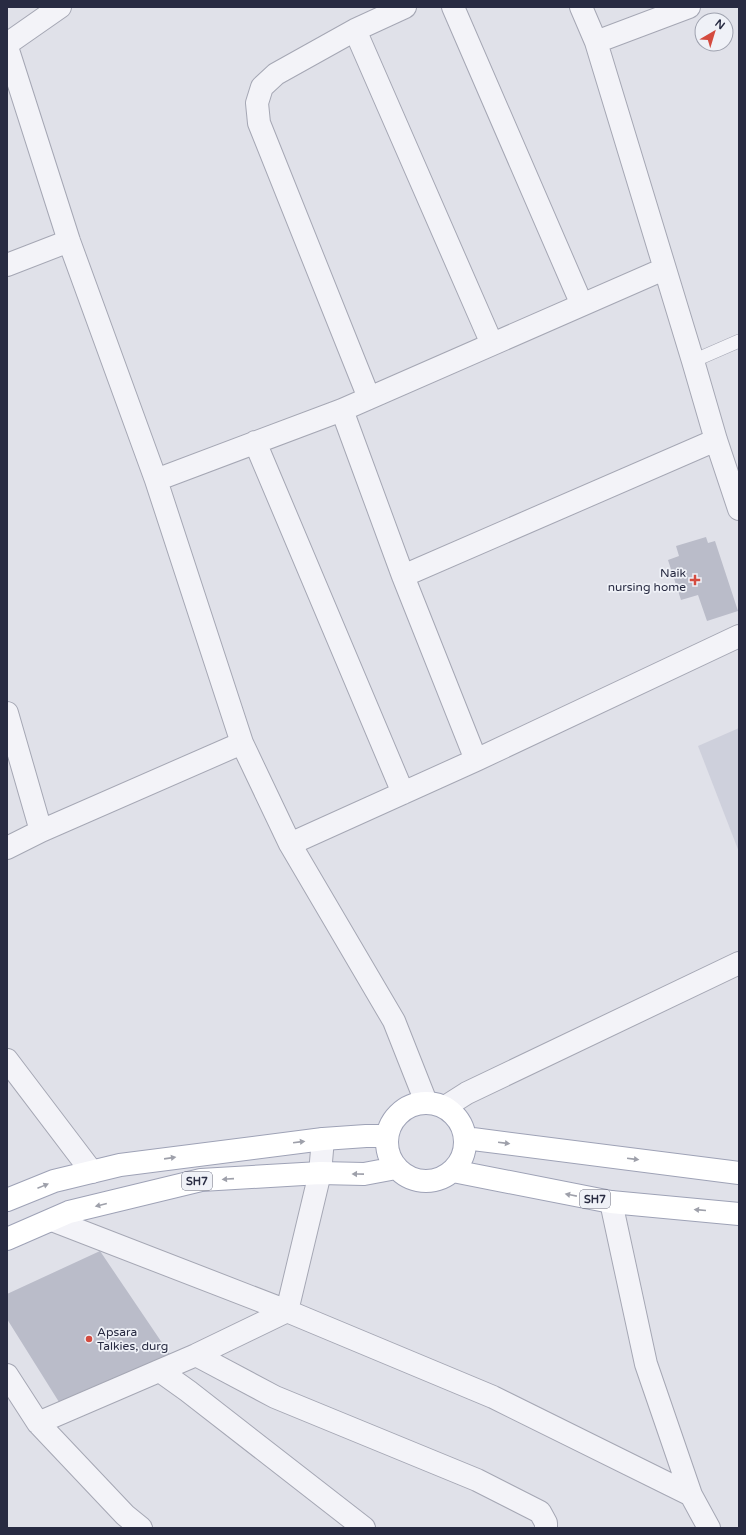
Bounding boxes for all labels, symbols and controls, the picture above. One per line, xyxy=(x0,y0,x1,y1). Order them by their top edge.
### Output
north arrow xyxy=(694,12,734,52)
text: N xyxy=(712,17,727,32)
place label: Naik nursing home xyxy=(608,566,686,594)
marker: Naik nursing home xyxy=(689,574,701,586)
one-way arrow xyxy=(293,1139,305,1145)
one-way arrow xyxy=(498,1140,510,1146)
one-way arrow xyxy=(164,1155,176,1162)
one-way arrow xyxy=(627,1156,639,1162)
one-way arrow xyxy=(352,1170,364,1177)
road number: SH7 xyxy=(182,1172,212,1190)
one-way arrow xyxy=(222,1175,234,1182)
one-way arrow xyxy=(38,1182,50,1188)
road number: SH7 xyxy=(580,1190,610,1208)
one-way arrow xyxy=(565,1191,577,1197)
one-way arrow xyxy=(94,1202,107,1208)
one-way arrow xyxy=(694,1207,706,1214)
place label: Apsara Talkies, durg xyxy=(97,1325,168,1353)
marker: Apsara Talkies, durg xyxy=(84,1334,94,1344)

